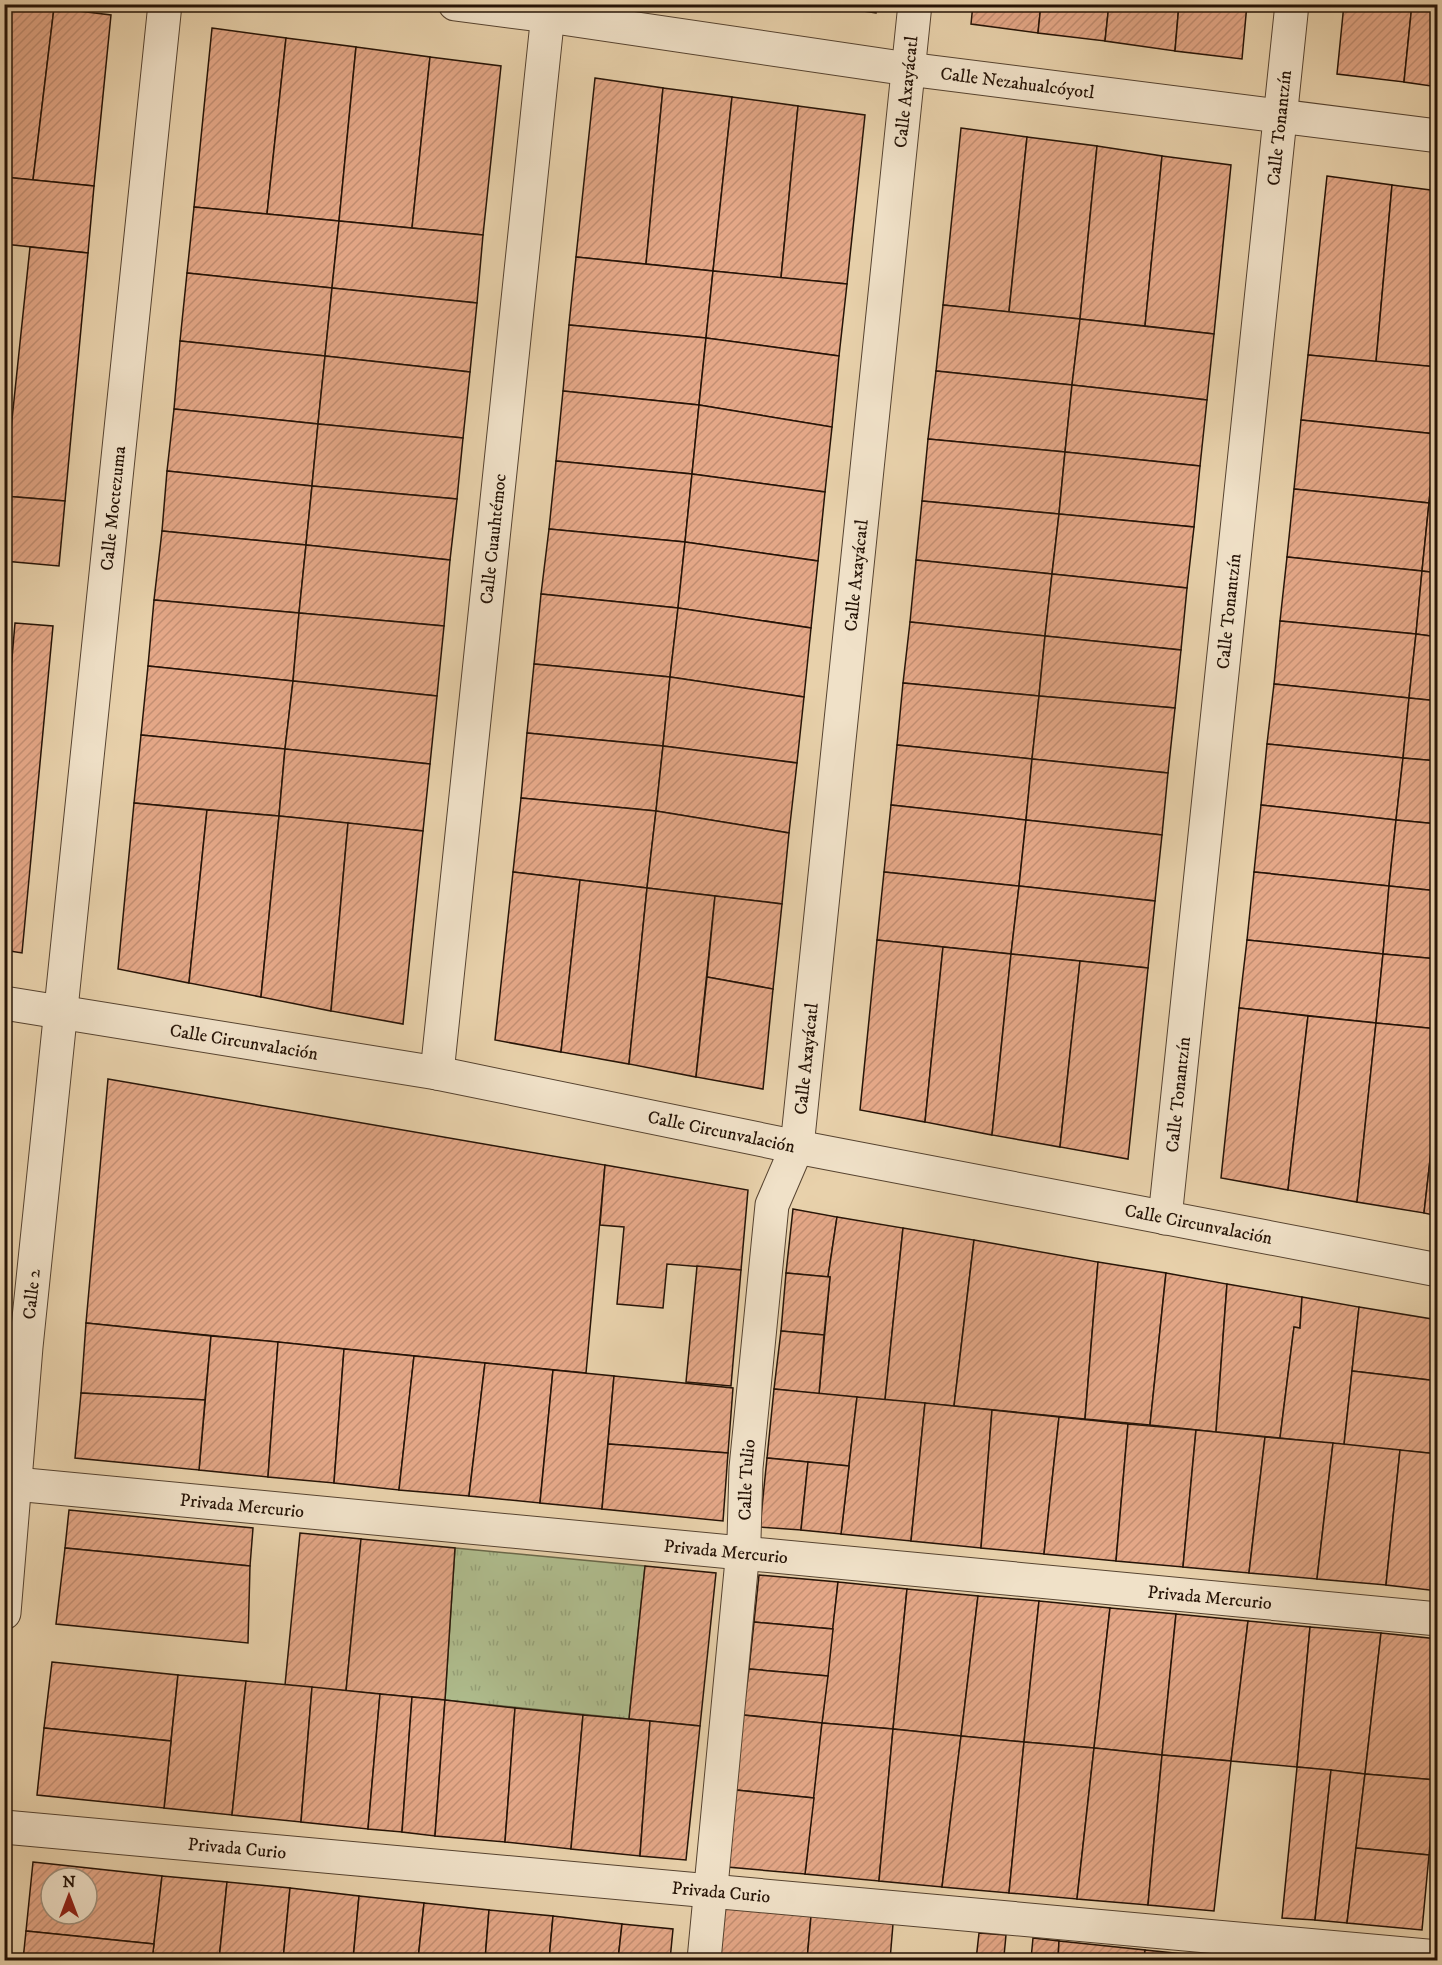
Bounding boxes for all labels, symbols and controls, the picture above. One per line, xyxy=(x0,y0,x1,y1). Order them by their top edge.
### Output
street label: Calle Axayácatl xyxy=(890,34,924,149)
street label: Calle Nezahualcóyotl xyxy=(939,63,1096,105)
street label: Calle Tonantzín xyxy=(1263,69,1297,187)
street label: Calle Moctezuma xyxy=(96,445,131,572)
street label: Calle Cuauhtémoc xyxy=(476,472,512,605)
street label: Calle Axayácatl xyxy=(840,518,874,633)
street label: Calle Tonantzín xyxy=(1212,552,1247,670)
street label: Calle Axayácatl xyxy=(790,1001,824,1116)
street label: Calle Circunvalación xyxy=(168,1020,320,1066)
street label: Calle Tonantzín xyxy=(1162,1035,1196,1154)
street label: Calle Circunvalación xyxy=(646,1107,797,1158)
street label: Calle Circunvalación xyxy=(1123,1200,1275,1250)
street label: Calle 2 xyxy=(19,1268,46,1321)
street label: Calle Tulio xyxy=(735,1438,761,1521)
street label: Privada Mercurio xyxy=(179,1490,305,1523)
street label: Privada Mercurio xyxy=(663,1536,789,1569)
street label: Privada Mercurio xyxy=(1146,1581,1273,1615)
street label: Privada Curio xyxy=(187,1834,287,1865)
north arrow xyxy=(39,1866,99,1926)
text: N xyxy=(62,1872,76,1892)
street label: Privada Curio xyxy=(671,1878,771,1908)

